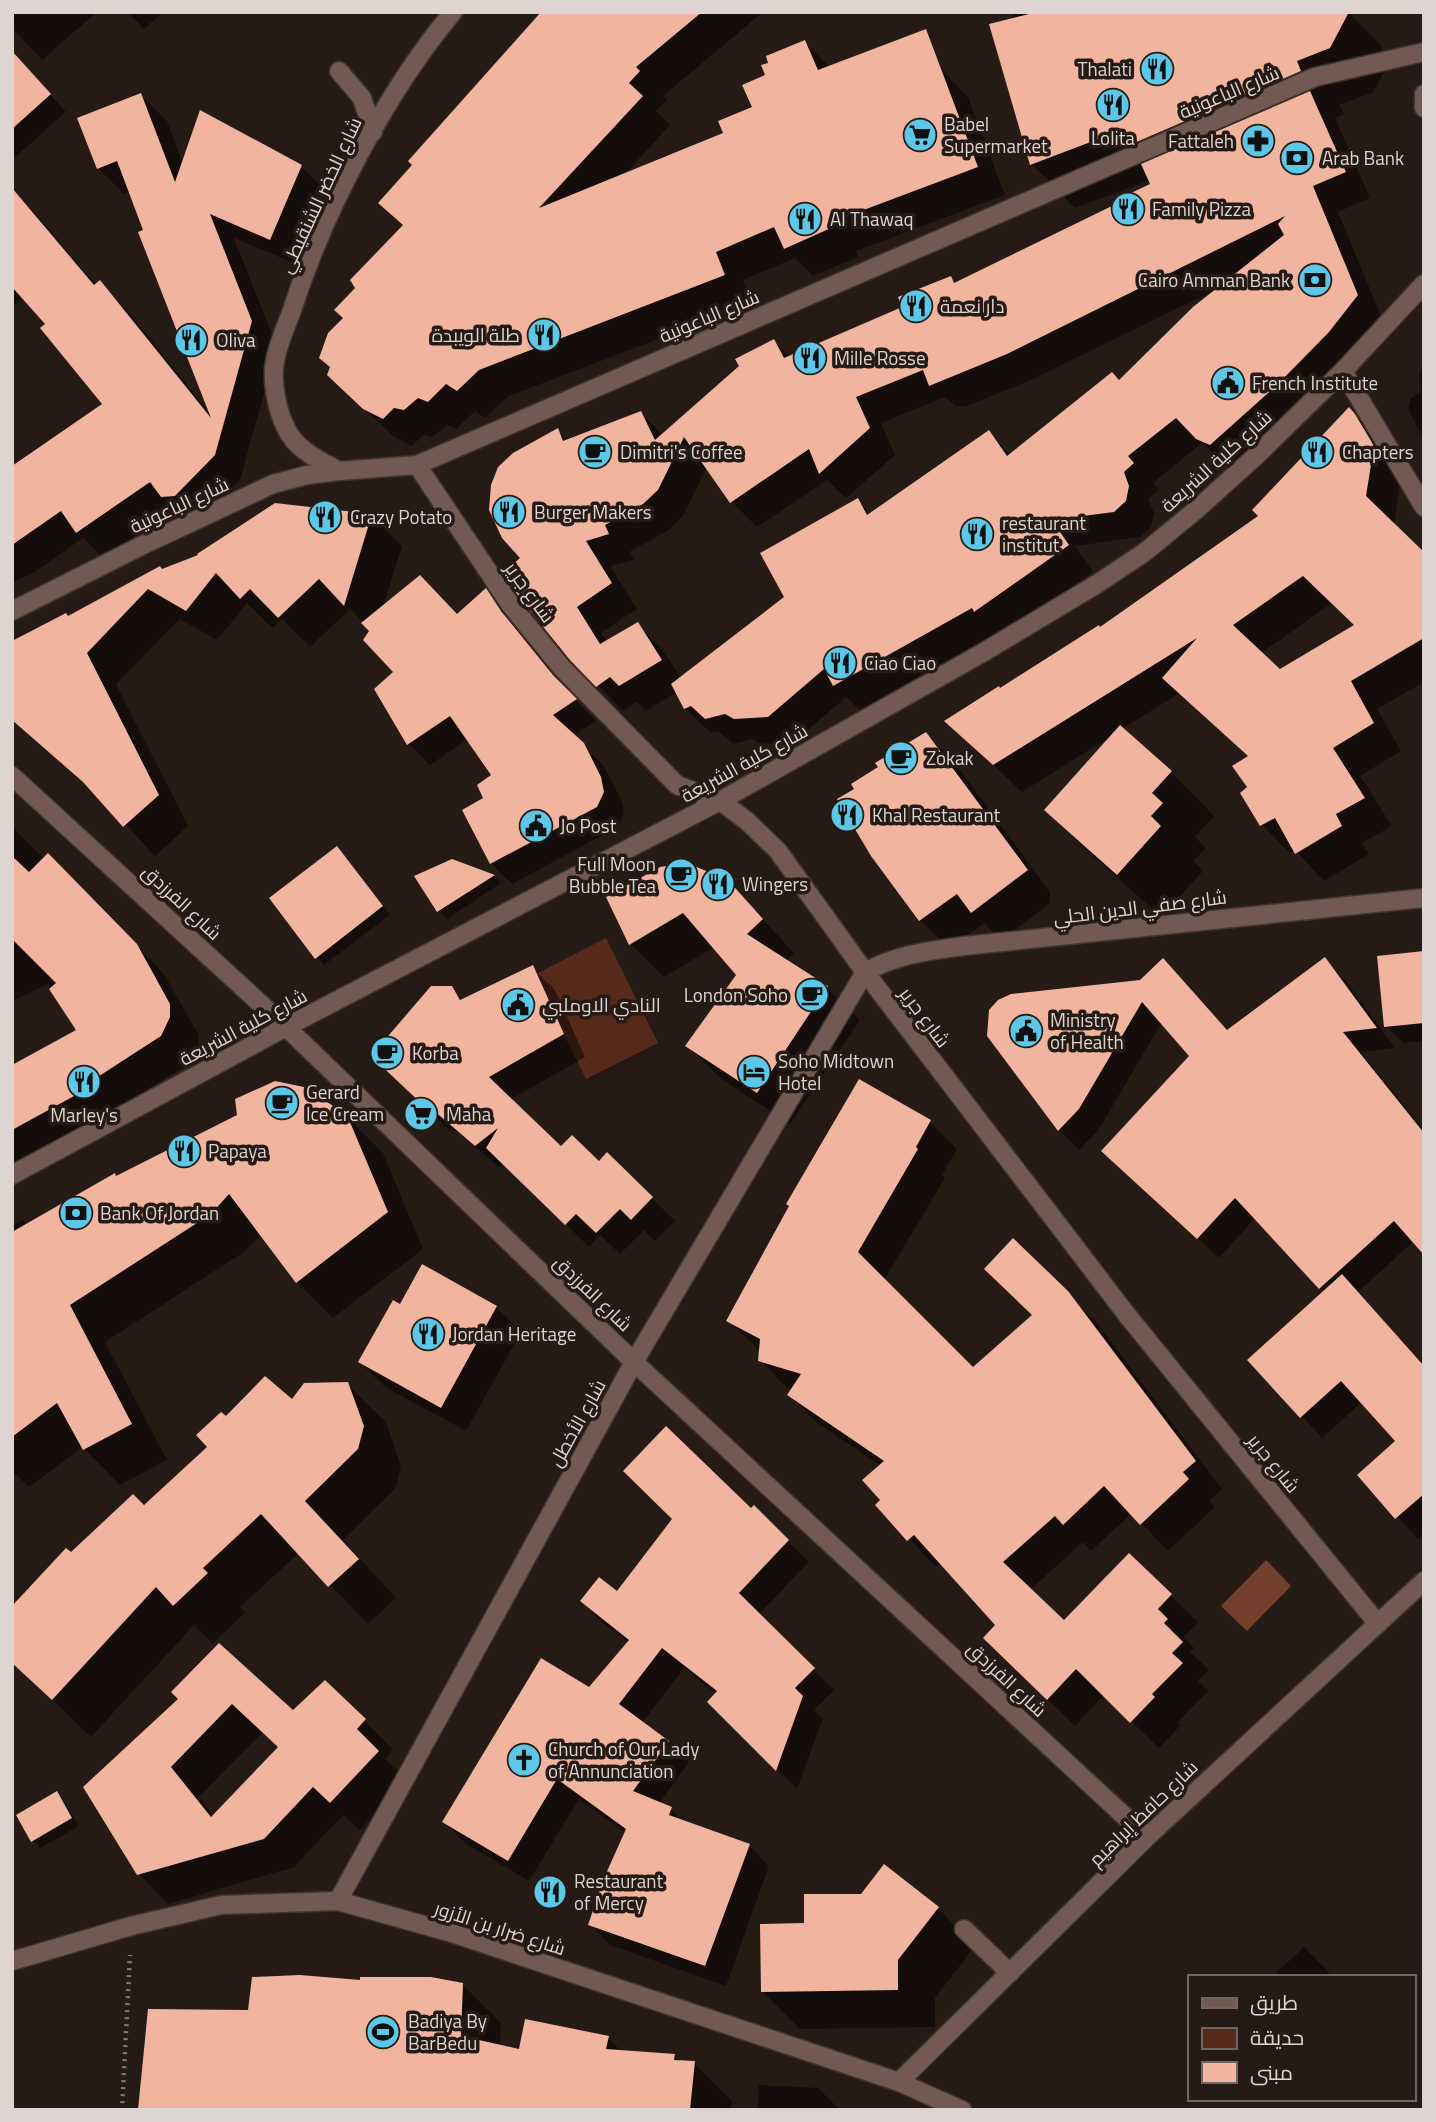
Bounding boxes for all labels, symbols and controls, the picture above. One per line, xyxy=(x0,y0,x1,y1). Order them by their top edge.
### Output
restaurant icon: Thalati xyxy=(1138,50,1176,88)
place label: Thalati xyxy=(1078,54,1132,83)
street label: شارع الباعونية xyxy=(1174,57,1283,126)
restaurant icon: Lolita xyxy=(1094,86,1132,124)
place label: Babel Supermarket xyxy=(944,109,1048,160)
street label: شارع الخضر الشنقيطي xyxy=(271,112,369,278)
supermarket icon: Babel Supermarket xyxy=(901,116,939,154)
pharmacy icon: Fattaleh xyxy=(1239,122,1277,160)
place label: Lolita xyxy=(1091,123,1135,152)
place label: Fattaleh xyxy=(1168,126,1234,155)
bank icon: Arab Bank xyxy=(1278,139,1316,177)
place label: Arab Bank xyxy=(1322,143,1404,172)
restaurant icon: Family Pizza xyxy=(1109,190,1147,228)
place label: Family Pizza xyxy=(1152,194,1251,223)
restaurant icon: Al Thawaq xyxy=(786,200,824,238)
place label: Al Thawaq xyxy=(830,204,914,233)
bank icon: Cairo Amman Bank xyxy=(1296,261,1334,299)
place label: Cairo Amman Bank xyxy=(1138,265,1290,294)
street label: شارع الباعونية xyxy=(654,281,763,350)
restaurant icon: دار نعمة xyxy=(897,287,935,325)
place label: دار نعمة xyxy=(940,291,1004,320)
restaurant icon: طلة الويبدة xyxy=(525,316,563,354)
place label: طلة الويبدة xyxy=(432,320,520,349)
restaurant icon: Oliva xyxy=(172,321,210,359)
place label: Oliva xyxy=(216,325,256,354)
restaurant icon: Mille Rosse xyxy=(791,339,829,377)
place label: Mille Rosse xyxy=(834,343,926,372)
public building icon: French Institute xyxy=(1209,364,1247,402)
place label: French Institute xyxy=(1252,368,1378,397)
street label: شارع كلية الشريعة xyxy=(1154,403,1278,519)
cafe icon: Dimitri's Coffee xyxy=(576,433,614,471)
restaurant icon: Chapters xyxy=(1298,433,1336,471)
place label: Dimitri's Coffee xyxy=(620,437,743,466)
place label: Chapters xyxy=(1342,437,1414,466)
street label: شارع الباعونية xyxy=(124,469,233,540)
restaurant icon: Burger Makers xyxy=(490,493,528,531)
place label: Burger Makers xyxy=(534,497,652,526)
restaurant icon: Crazy Potato xyxy=(306,498,344,536)
place label: Crazy Potato xyxy=(350,502,452,531)
place label: restaurant institut xyxy=(1002,508,1086,559)
restaurant icon: restaurant institut xyxy=(958,515,996,553)
street label: شارع جرير xyxy=(498,554,563,628)
restaurant icon: Ciao Ciao xyxy=(821,644,859,682)
place label: Ciao Ciao xyxy=(864,648,936,677)
street label: شارع كلية الشريعة xyxy=(675,716,813,809)
cafe icon: Zokak xyxy=(882,739,920,777)
place label: Zokak xyxy=(926,743,974,772)
restaurant icon: Khal Restaurant xyxy=(828,796,866,834)
place label: Khal Restaurant xyxy=(872,800,1001,829)
public building icon: Jo Post xyxy=(517,807,555,845)
place label: Jo Post xyxy=(560,811,617,840)
place label: Full Moon Bubble Tea xyxy=(569,849,656,900)
cafe icon: Full Moon Bubble Tea xyxy=(662,856,700,894)
street label: شارع الفرزدق xyxy=(136,857,229,946)
restaurant icon: Wingers xyxy=(699,865,737,903)
place label: Wingers xyxy=(742,869,808,898)
street label: شارع صفي الدين الحلي xyxy=(1052,881,1228,933)
cafe icon: London Soho xyxy=(793,976,831,1014)
street label: شارع جرير xyxy=(892,979,958,1053)
place label: London Soho xyxy=(684,980,788,1009)
street label: شارع كلية الشريعة xyxy=(174,981,312,1072)
public building icon: النادي الاوملبي xyxy=(499,986,537,1024)
place label: النادي الاوملبي xyxy=(542,990,661,1020)
place label: Ministry of Health xyxy=(1050,1005,1124,1056)
public building icon: Ministry of Health xyxy=(1007,1012,1045,1050)
cafe icon: Korba xyxy=(368,1034,406,1072)
place label: Korba xyxy=(412,1038,459,1067)
place label: Soho Midtown Hotel xyxy=(778,1046,894,1097)
hotel icon: Soho Midtown Hotel xyxy=(735,1053,773,1091)
restaurant icon: Marley's xyxy=(65,1063,103,1101)
place label: Gerard Ice Cream xyxy=(306,1077,384,1128)
cafe icon: Gerard Ice Cream xyxy=(263,1084,301,1122)
supermarket icon: Maha xyxy=(402,1095,440,1133)
place label: Maha xyxy=(446,1099,492,1128)
place label: Marley's xyxy=(50,1100,118,1129)
restaurant icon: Papaya xyxy=(165,1132,203,1170)
place label: Papaya xyxy=(208,1136,267,1165)
bank icon: Bank Of Jordan xyxy=(57,1194,95,1232)
place label: Bank Of Jordan xyxy=(100,1198,219,1227)
street label: شارع الفرزدق xyxy=(547,1248,639,1338)
restaurant icon: Jordan Heritage xyxy=(409,1315,447,1353)
place label: Jordan Heritage xyxy=(452,1319,576,1348)
street label: شارع الأخطل xyxy=(541,1374,613,1472)
street label: شارع جرير xyxy=(1241,1426,1308,1499)
street label: شارع الفرزدق xyxy=(961,1634,1054,1723)
place label: Church of Our Lady of Annunciation xyxy=(548,1734,699,1785)
church icon: Church of Our Lady of Annunciation xyxy=(505,1741,543,1779)
street label: شارع حافظ إبراهيم xyxy=(1081,1753,1204,1872)
place label: Restaurant of Mercy xyxy=(574,1866,663,1917)
restaurant icon: Restaurant of Mercy xyxy=(531,1873,569,1911)
street label: شارع ضرار بن الأزور xyxy=(430,1892,569,1962)
legend xyxy=(1188,1975,1415,2101)
text: طريق xyxy=(1250,1986,1298,2018)
place label: Badiya By BarBedu xyxy=(408,2006,487,2057)
sports icon: Badiya By BarBedu xyxy=(364,2013,402,2051)
text: حديقة xyxy=(1250,2021,1304,2053)
text: مبنى xyxy=(1250,2056,1293,2088)

